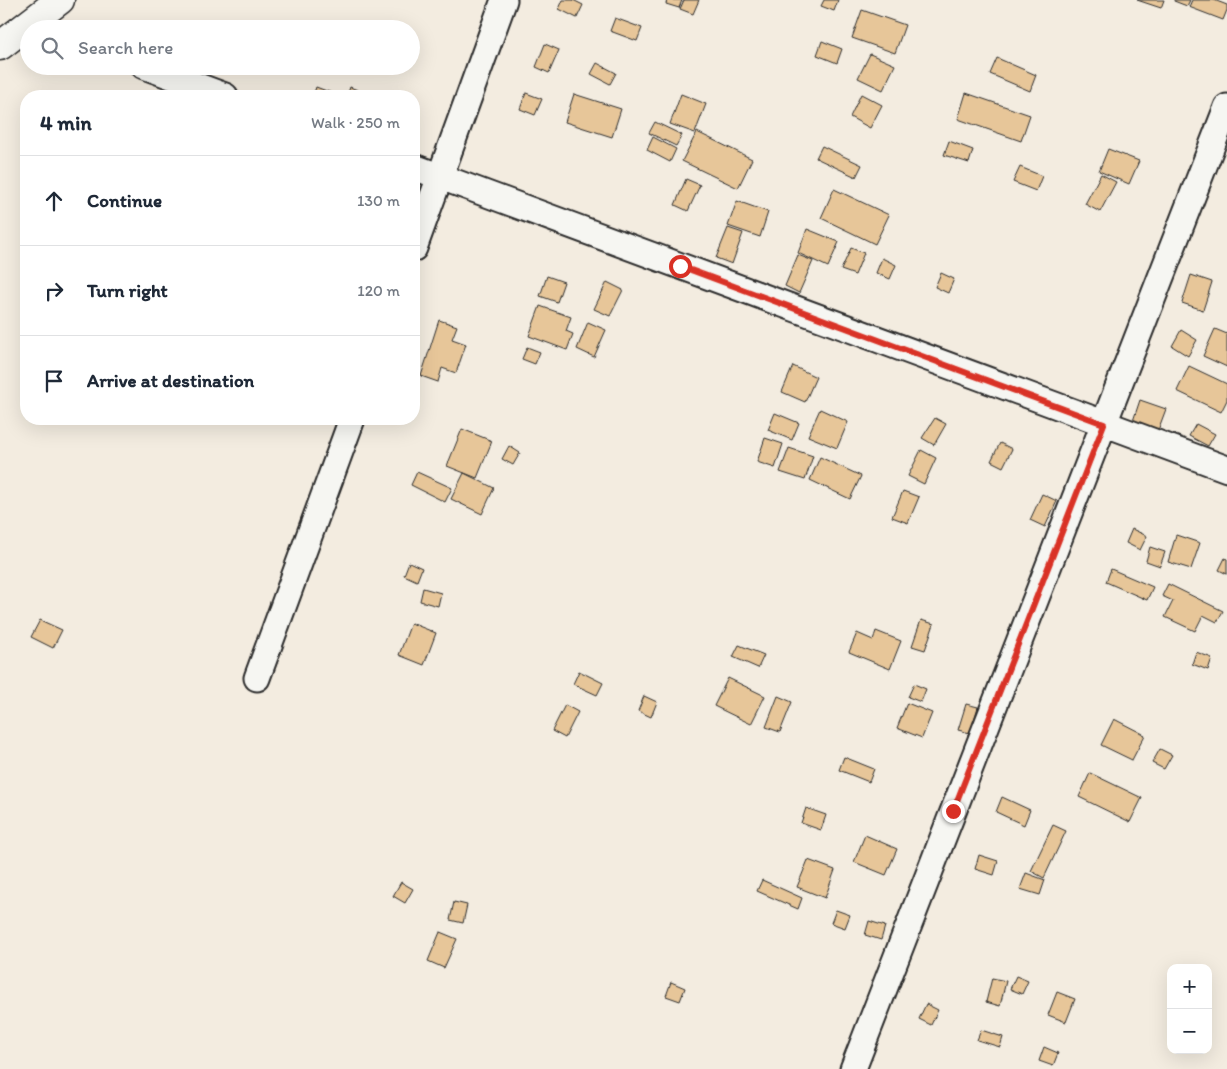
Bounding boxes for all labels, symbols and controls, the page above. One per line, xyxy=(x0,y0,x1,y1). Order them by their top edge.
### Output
search box xyxy=(20,20,420,75)
icon: search xyxy=(38,34,66,62)
text: Search here xyxy=(78,36,173,59)
text: 4 min xyxy=(40,110,92,135)
text: Walk · 250 m xyxy=(311,113,400,132)
icon: ahead xyxy=(40,187,68,215)
text: Continue xyxy=(87,189,162,212)
text: 130 m xyxy=(357,191,400,210)
route start xyxy=(669,255,692,278)
icon: right xyxy=(40,277,68,305)
text: Turn right xyxy=(87,279,168,302)
text: 120 m xyxy=(357,281,400,300)
icon: arrive xyxy=(40,367,68,395)
text: Arrive at destination xyxy=(87,369,254,392)
route end xyxy=(942,800,965,823)
map controls xyxy=(1167,964,1212,1054)
button: + xyxy=(1167,964,1212,1009)
button: − xyxy=(1167,1009,1212,1054)

